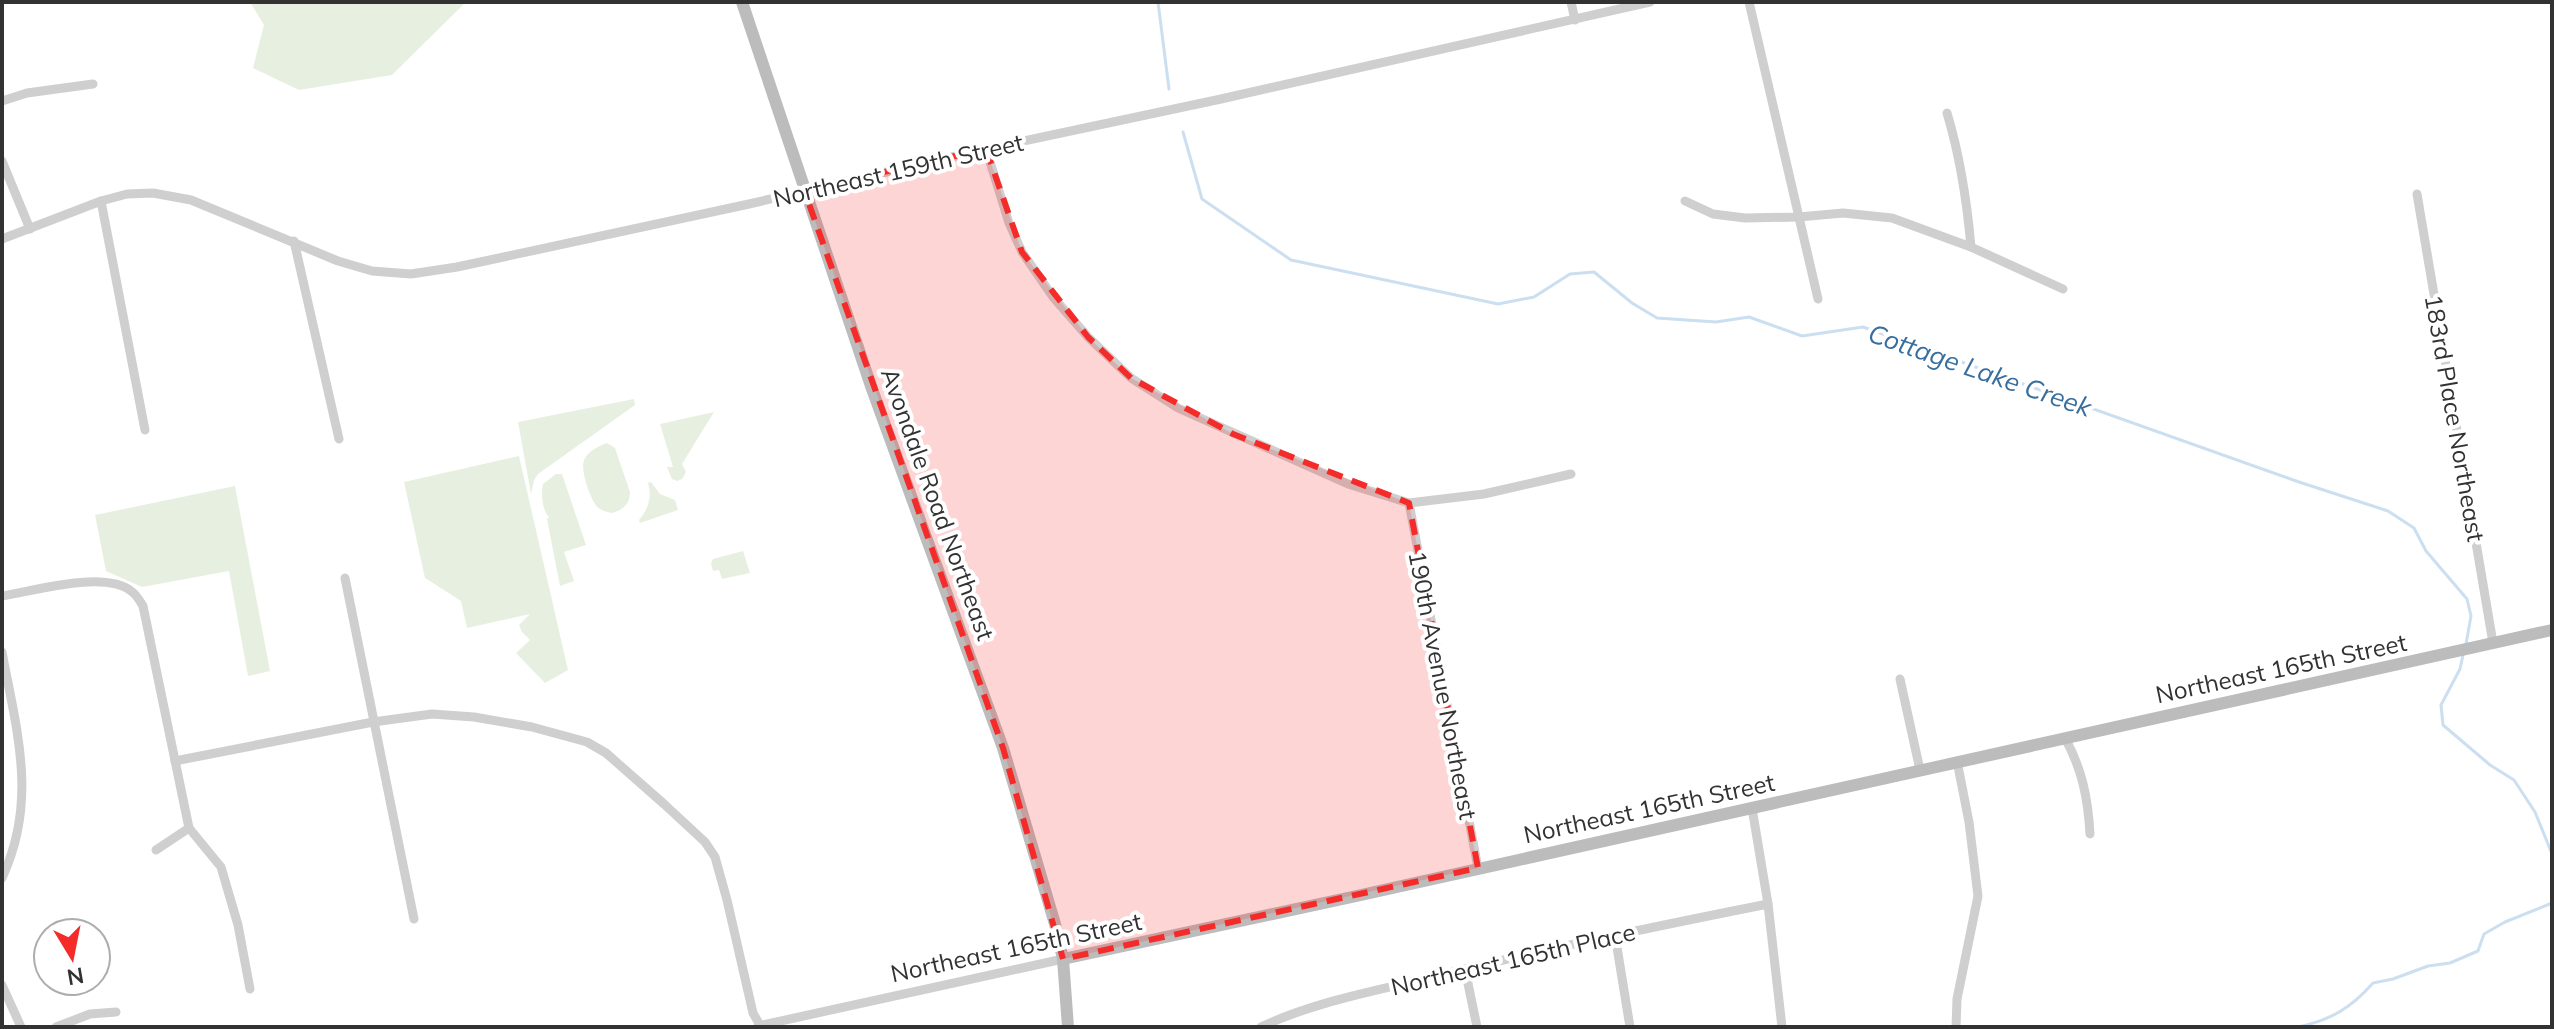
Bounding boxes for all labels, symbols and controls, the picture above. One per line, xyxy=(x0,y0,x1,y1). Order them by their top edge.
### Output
street label: Northeast 159th Street xyxy=(770,127,1026,213)
street label: 183rd Place Northeast xyxy=(2419,292,2491,544)
water label: Cottage Lake Creek xyxy=(1864,316,2097,424)
street label: Avondale Road Northeast xyxy=(875,364,1001,644)
street label: 190th Avenue Northeast xyxy=(1402,548,1484,822)
street label: Northeast 165th Street xyxy=(2153,627,2409,709)
street label: Northeast 165th Street xyxy=(1521,767,1777,849)
street label: Northeast 165th Street xyxy=(888,906,1144,988)
street label: Northeast 165th Place xyxy=(1388,916,1638,1002)
north arrow xyxy=(32,917,112,997)
text: N xyxy=(65,961,86,992)

